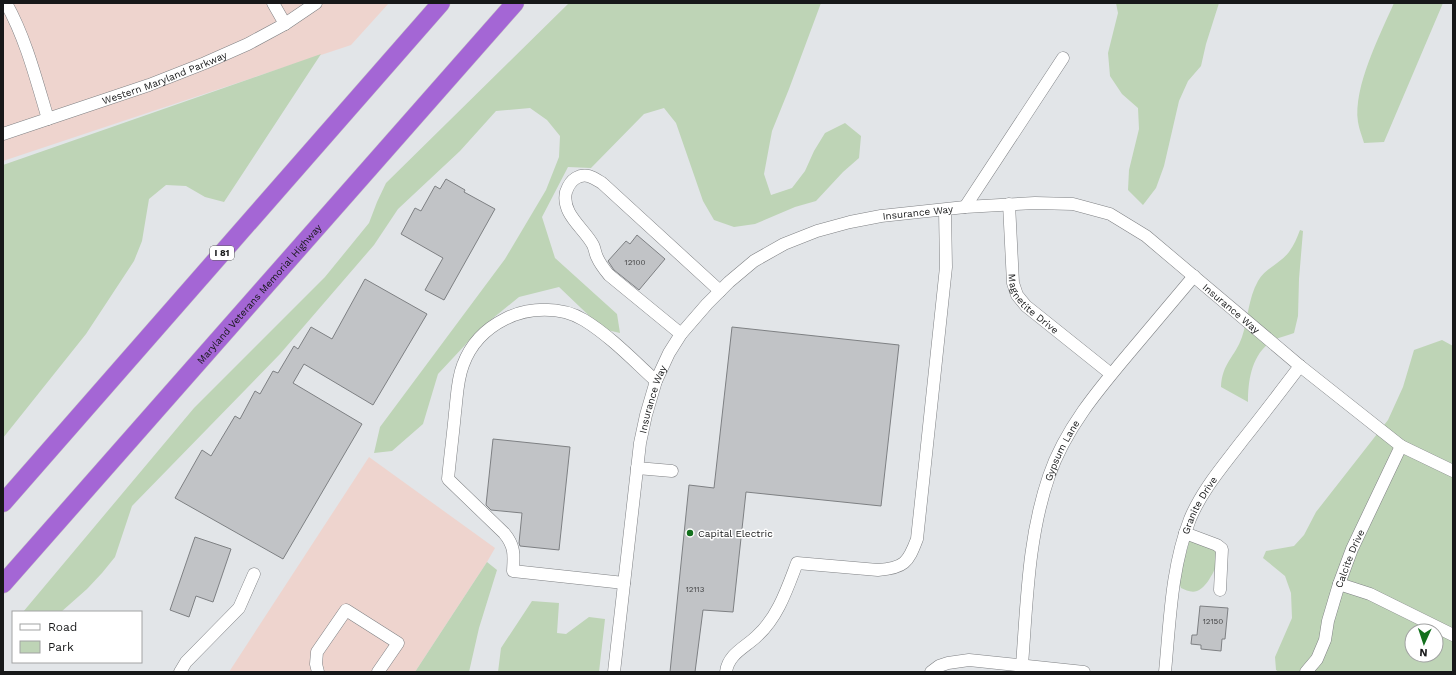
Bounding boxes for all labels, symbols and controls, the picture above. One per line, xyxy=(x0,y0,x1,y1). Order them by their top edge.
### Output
street label: Western Maryland Parkway xyxy=(101,49,229,106)
street label: Insurance Way xyxy=(882,203,954,222)
street label: Maryland Veterans Memorial Highway xyxy=(195,221,324,366)
road number: I 81 xyxy=(210,246,234,260)
house number: 12100 xyxy=(625,258,645,267)
street label: Magnetite Drive xyxy=(1007,273,1061,336)
street label: Insurance Way xyxy=(1201,281,1262,336)
street label: Insurance Way xyxy=(637,363,669,434)
street label: Gypsum Lane xyxy=(1043,418,1082,483)
street label: Granite Drive xyxy=(1180,474,1219,536)
street label: Calcite Drive xyxy=(1333,527,1367,589)
marker: Capital Electric xyxy=(685,528,695,538)
place label: Capital Electric xyxy=(698,528,773,539)
house number: 12113 xyxy=(686,585,705,594)
legend xyxy=(12,611,142,663)
house number: 12150 xyxy=(1203,617,1223,626)
text: Road xyxy=(48,620,77,634)
north arrow xyxy=(1404,623,1444,663)
text: Park xyxy=(48,640,74,654)
text: N xyxy=(1419,646,1428,659)

